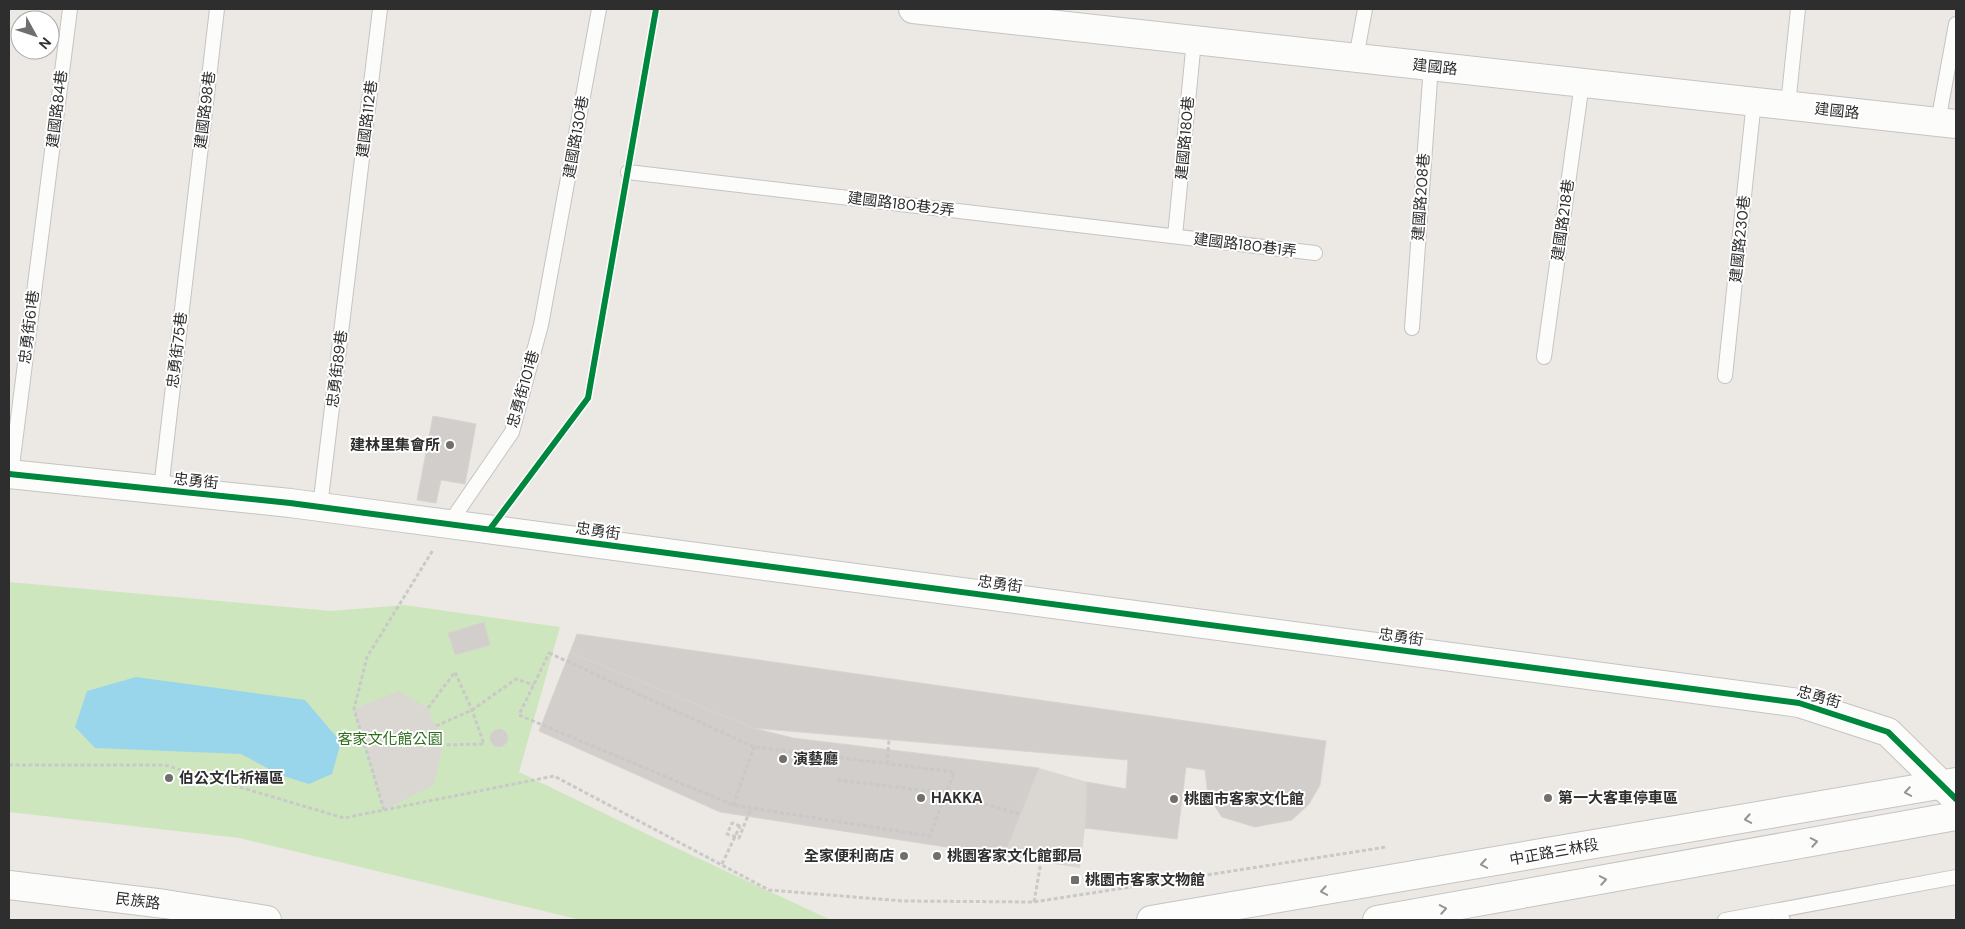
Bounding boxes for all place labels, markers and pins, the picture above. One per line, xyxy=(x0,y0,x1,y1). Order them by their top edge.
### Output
place label: 建林里集會所 xyxy=(350,435,440,455)
marker: 建林里集會所 xyxy=(444,439,456,451)
place label: 演藝廳 xyxy=(793,749,838,769)
marker: 演藝廳 xyxy=(777,753,789,765)
place label: 伯公文化祈福區 xyxy=(179,768,284,788)
marker: 伯公文化祈福區 xyxy=(163,772,175,784)
place label: HAKKA xyxy=(931,788,983,808)
place label: 第一大客車停車區 xyxy=(1558,788,1678,808)
place label: 桃園市客家文化館 xyxy=(1184,789,1304,809)
marker: HAKKA xyxy=(915,792,927,804)
marker: 第一大客車停車區 xyxy=(1542,792,1554,804)
marker: 桃園市客家文化館 xyxy=(1168,793,1180,805)
place label: 全家便利商店 xyxy=(804,846,894,866)
place label: 桃園客家文化館郵局 xyxy=(947,846,1082,866)
marker: 全家便利商店 xyxy=(898,850,910,862)
marker: 桃園客家文化館郵局 xyxy=(931,850,943,862)
place label: 桃園市客家文物館 xyxy=(1085,870,1205,890)
marker: 桃園市客家文物館 xyxy=(1069,874,1081,886)

